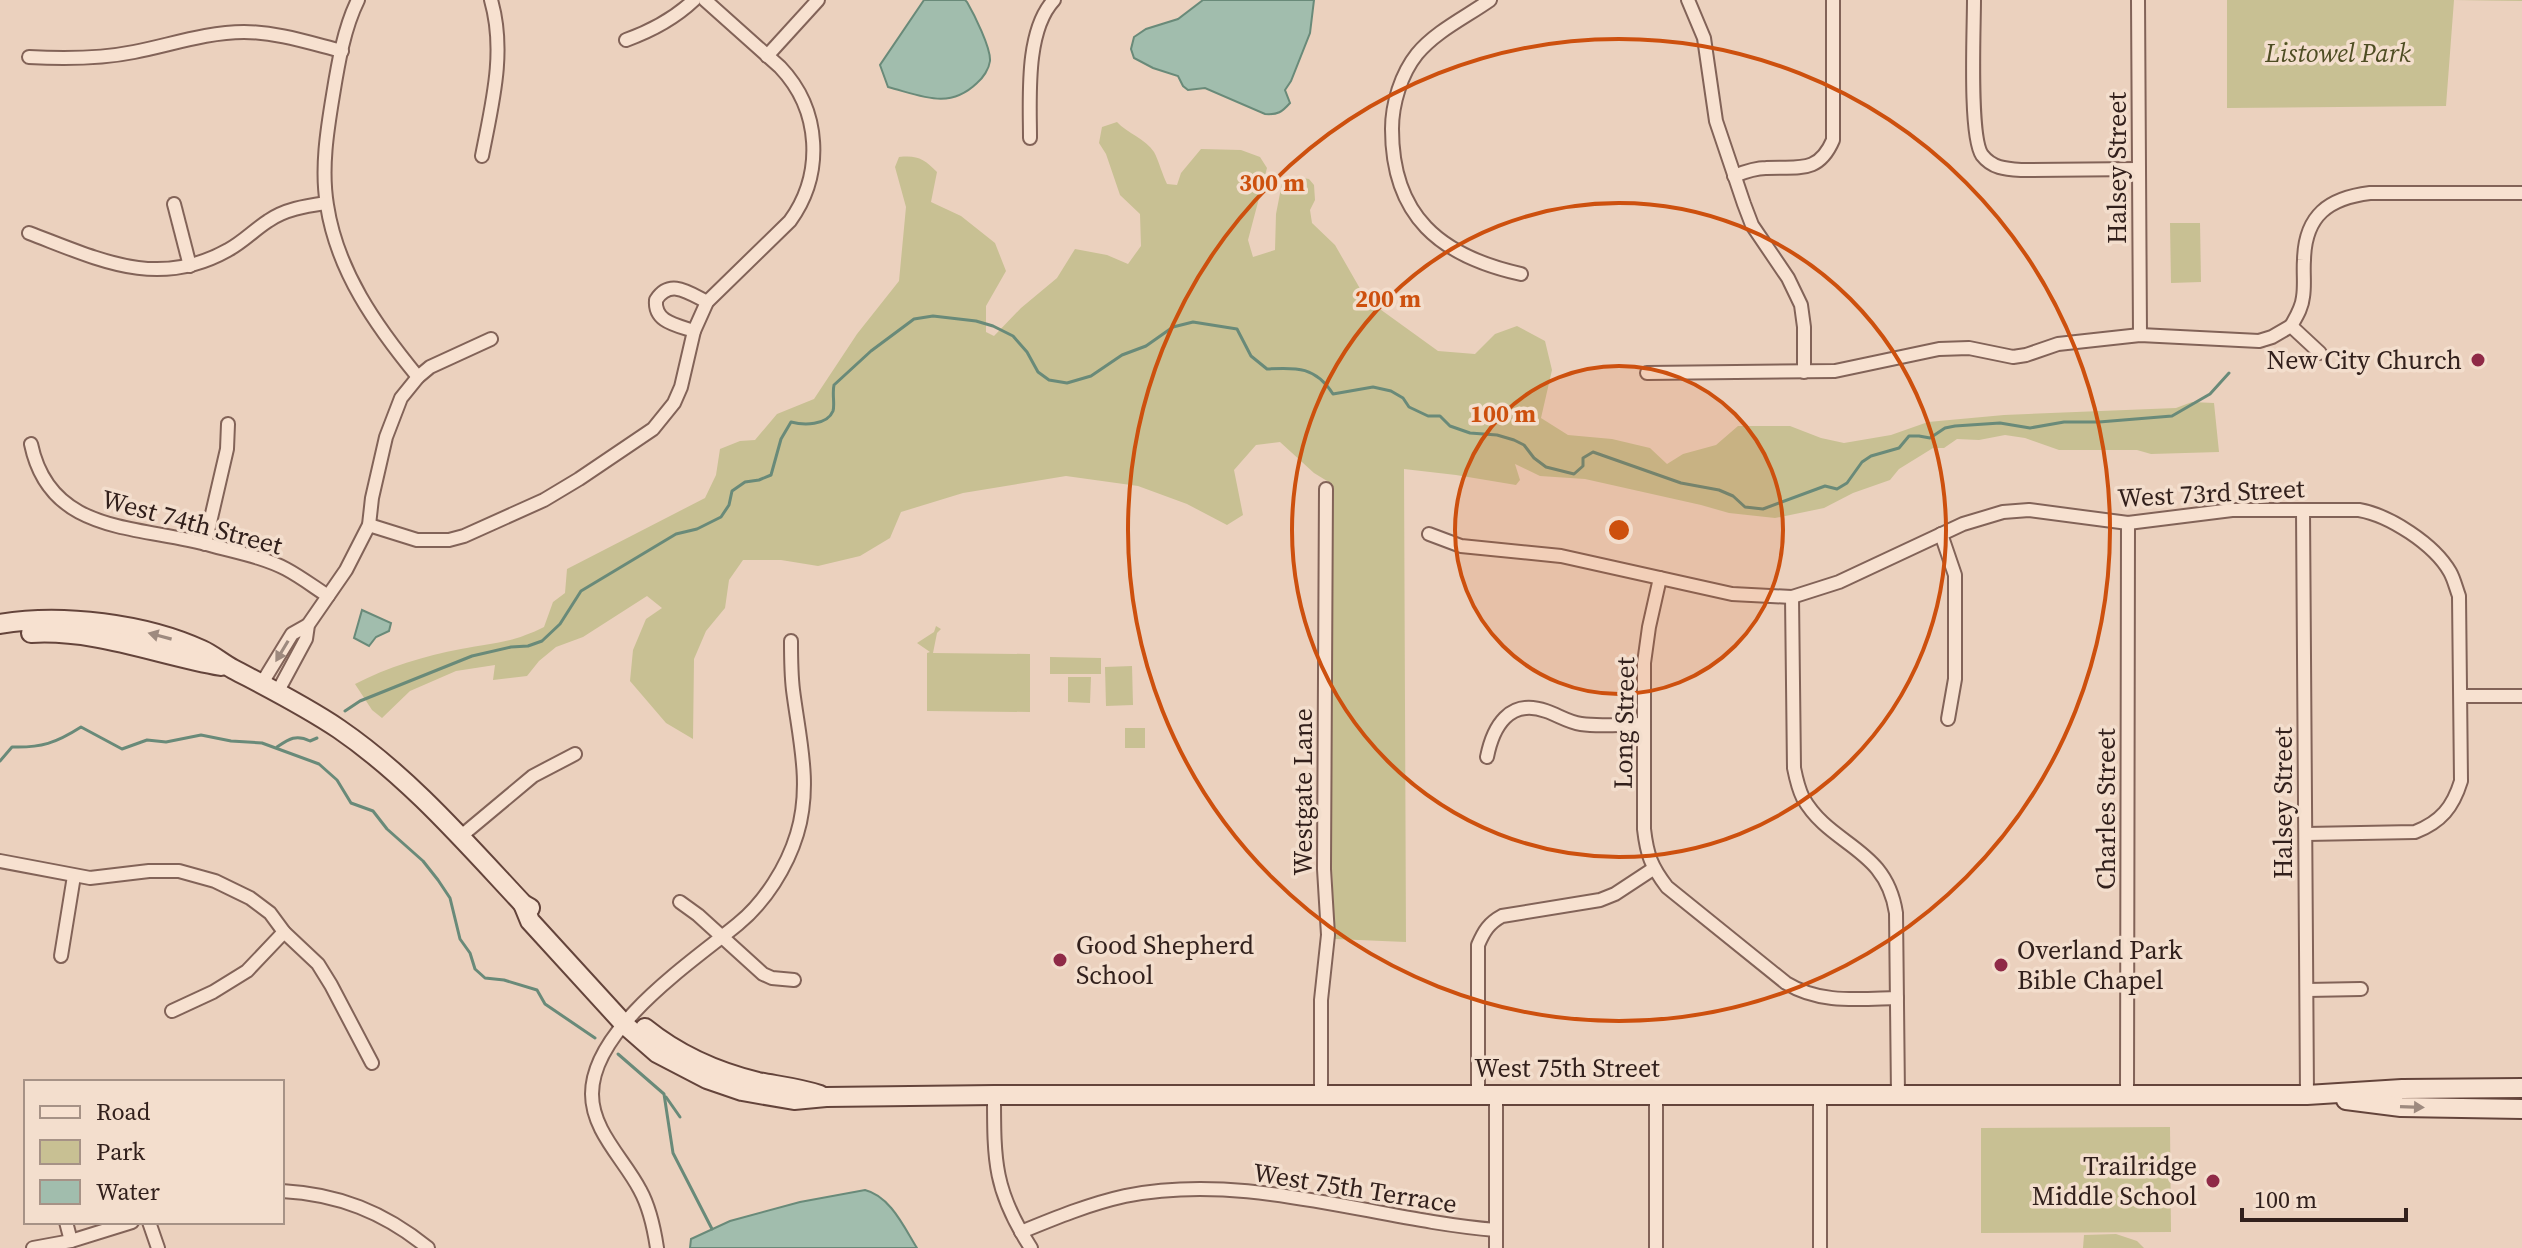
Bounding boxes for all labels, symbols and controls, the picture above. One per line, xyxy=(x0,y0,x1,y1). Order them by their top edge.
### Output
park label: Listowel Park xyxy=(2264,35,2412,71)
street label: Halsey Street xyxy=(2099,92,2135,244)
text: 300 m xyxy=(1239,166,1305,199)
text: 200 m xyxy=(1355,282,1421,315)
place label: New City Church xyxy=(2266,342,2462,378)
marker: New City Church xyxy=(2469,351,2487,369)
text: 100 m xyxy=(1470,397,1536,430)
street label: West 73rd Street xyxy=(2117,470,2306,516)
street label: West 74th Street xyxy=(98,481,287,564)
centre of rings xyxy=(1605,516,1633,544)
one-way arrow xyxy=(147,629,171,642)
one-way arrow xyxy=(274,640,289,661)
street label: Long Street xyxy=(1605,656,1643,789)
street label: Westgate Lane xyxy=(1285,708,1321,876)
street label: Halsey Street xyxy=(2265,727,2301,879)
street label: Charles Street xyxy=(2088,728,2124,890)
place label: Good Shepherd School xyxy=(1076,927,1254,993)
place label: Overland Park Bible Chapel xyxy=(2017,932,2183,998)
marker: Good Shepherd School xyxy=(1051,951,1069,969)
marker: Overland Park Bible Chapel xyxy=(1992,956,2010,974)
street label: West 75th Street xyxy=(1474,1050,1660,1086)
legend xyxy=(24,1080,284,1224)
text: Road xyxy=(96,1095,151,1128)
one-way arrow xyxy=(2400,1101,2425,1114)
text: Park xyxy=(96,1135,146,1168)
place label: Trailridge Middle School xyxy=(2032,1148,2197,1214)
street label: West 75th Terrace xyxy=(1251,1154,1459,1222)
marker: Trailridge Middle School xyxy=(2204,1172,2222,1190)
scale bar xyxy=(2242,1172,2406,1222)
text: Water xyxy=(96,1175,160,1208)
text: 100 m xyxy=(2254,1183,2317,1216)

